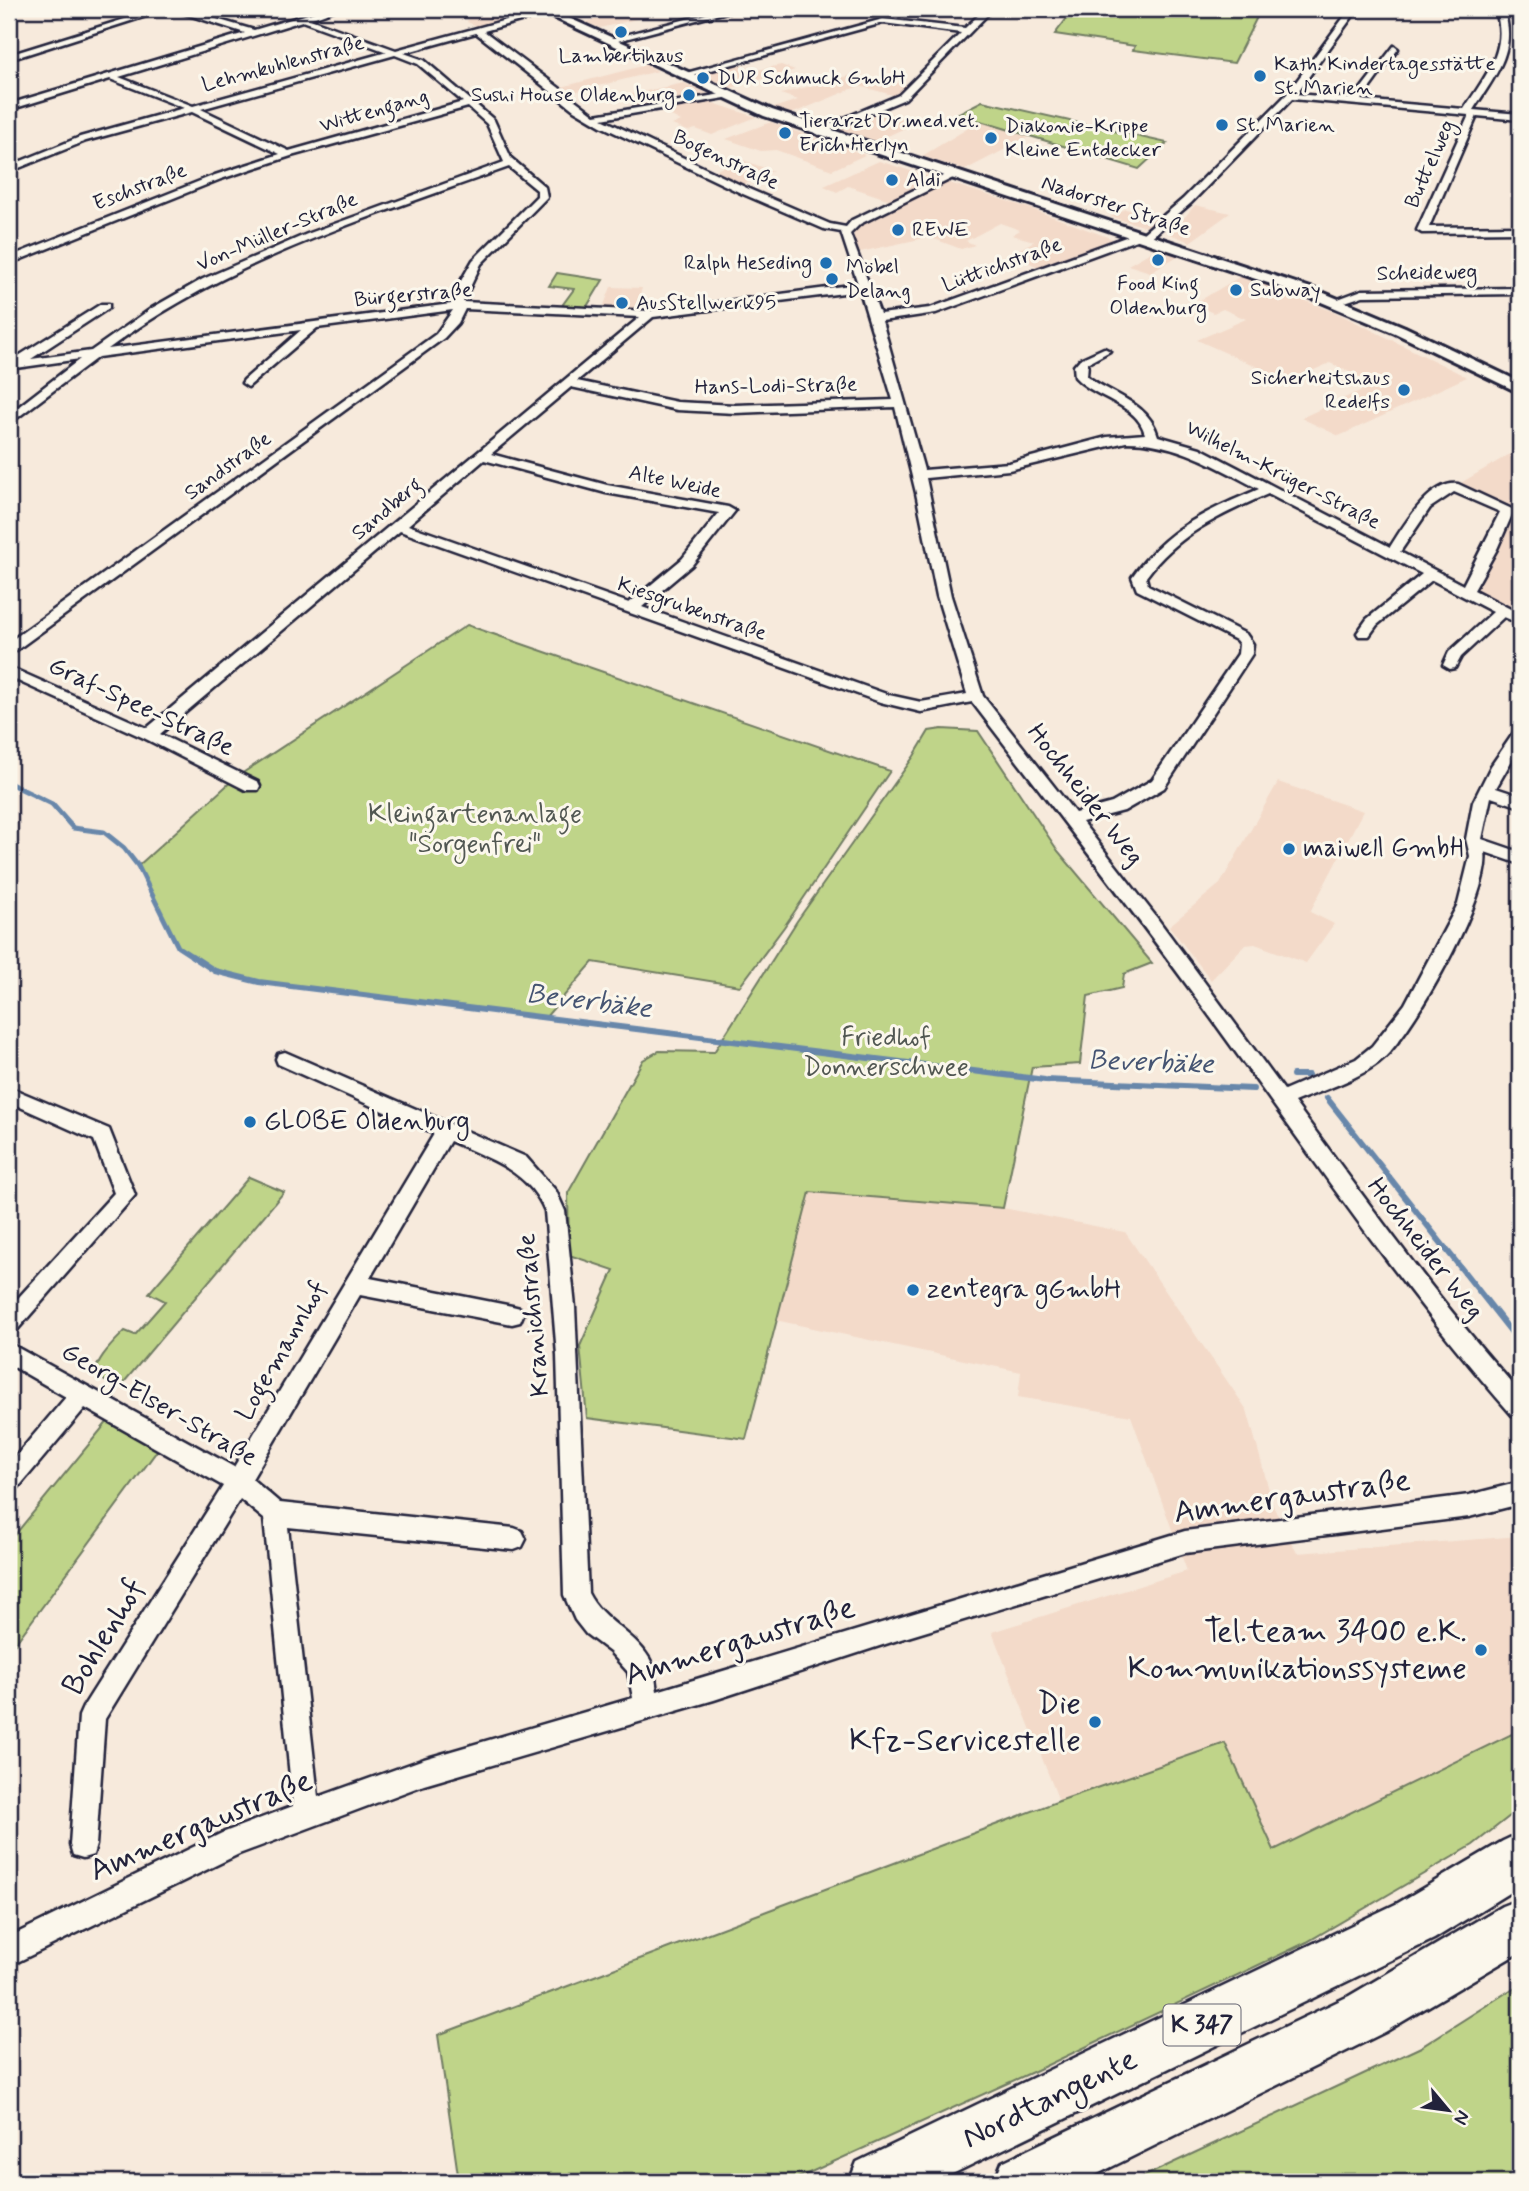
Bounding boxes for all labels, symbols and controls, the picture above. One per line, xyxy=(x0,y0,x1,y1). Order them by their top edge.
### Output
marker: Lambertihaus xyxy=(613,24,629,40)
street label: Lehmkuhlenstraße xyxy=(199,29,367,99)
place label: Lambertihaus xyxy=(559,42,683,70)
place label: Kath. Kindertagesstätte St. Marien xyxy=(1274,50,1496,102)
place label: DUR Schmuck GmbH xyxy=(717,64,906,92)
marker: Kath. Kindertagesstätte St. Marien xyxy=(1252,68,1268,84)
marker: DUR Schmuck GmbH xyxy=(695,70,711,86)
place label: Sushi House Oldenburg xyxy=(471,81,675,110)
street label: Wittengang xyxy=(316,82,432,142)
marker: Sushi House Oldenburg xyxy=(681,87,697,103)
place label: Tierarzt Dr.med.vet. Erich Herlyn xyxy=(799,107,979,159)
place label: St. Marien xyxy=(1236,111,1335,139)
place label: Diakonie-Krippe Kleine Entdecker xyxy=(1005,112,1161,164)
street label: Buttelweg xyxy=(1398,115,1463,213)
marker: St. Marien xyxy=(1214,117,1230,133)
street label: Bogenstraße xyxy=(668,123,784,199)
marker: Tierarzt Dr.med.vet. Erich Herlyn xyxy=(777,125,793,141)
marker: Diakonie-Krippe Kleine Entdecker xyxy=(983,130,999,146)
street label: Eschstraße xyxy=(89,156,191,218)
place label: Aldi xyxy=(906,166,940,194)
street label: Nadorster Straße xyxy=(1038,169,1194,243)
marker: Aldi xyxy=(884,172,900,188)
street label: Von-Müller-Straße xyxy=(192,185,362,279)
place label: REWE xyxy=(912,216,969,244)
marker: REWE xyxy=(890,222,906,238)
street label: Lüttichstraße xyxy=(938,230,1066,300)
place label: Ralph Heseding xyxy=(684,249,812,278)
marker: Food King Oldenburg xyxy=(1150,252,1166,268)
place label: Möbel Delang xyxy=(846,253,911,305)
marker: Ralph Heseding xyxy=(818,255,834,271)
street label: Scheideweg xyxy=(1376,258,1478,289)
place label: Food King Oldenburg xyxy=(1109,270,1207,323)
marker: Möbel Delang xyxy=(824,271,840,287)
street label: Bürgerstraße xyxy=(353,276,473,316)
place label: Subway xyxy=(1250,276,1321,304)
marker: Subway xyxy=(1228,282,1244,298)
place label: AusStellwerk95 xyxy=(636,289,776,317)
marker: AusStellwerk95 xyxy=(614,295,630,311)
place label: Sicherheitshaus Redelfs xyxy=(1251,364,1390,416)
street label: Hans-Lodi-Straße xyxy=(694,371,858,401)
marker: Sicherheitshaus Redelfs xyxy=(1396,382,1412,398)
street label: Wilhelm-Krüger-Straße xyxy=(1181,414,1385,536)
street label: Sandstraße xyxy=(179,425,277,507)
street label: Alte Weide xyxy=(626,459,724,505)
street label: Sandberg xyxy=(346,471,430,548)
street label: Kiesgrubenstraße xyxy=(613,570,770,649)
street label: Graf-Spee-Straße xyxy=(42,649,240,765)
street label: Hochheider Weg xyxy=(1019,717,1151,873)
park label: Kleingartenanlage "Sorgenfrei" xyxy=(368,798,582,864)
place label: maiwell GmbH xyxy=(1303,832,1464,866)
marker: maiwell GmbH xyxy=(1281,841,1297,857)
water label: Beverbäke xyxy=(524,976,655,1028)
park label: Friedhof Donnerschwee xyxy=(803,1021,969,1085)
water label: Beverbäke xyxy=(1087,1042,1216,1084)
place label: GLOBE Oldenburg xyxy=(264,1105,470,1141)
marker: GLOBE Oldenburg xyxy=(242,1114,258,1130)
street label: Hochheider Weg xyxy=(1359,1171,1491,1327)
street label: Kranichstraße xyxy=(510,1232,558,1398)
place label: zentegra gGmbH xyxy=(927,1273,1121,1309)
street label: Logemannhof xyxy=(228,1275,338,1429)
marker: zentegra gGmbH xyxy=(905,1282,921,1298)
street label: Georg-Elser-Straße xyxy=(54,1335,263,1477)
street label: Ammergaustraße xyxy=(1171,1460,1413,1534)
street label: Bohlenhof xyxy=(53,1571,155,1703)
street label: Ammergaustraße xyxy=(620,1587,860,1697)
place label: Tel.team 3400 e.K. Kommunikationssysteme xyxy=(1127,1611,1467,1690)
marker: Tel.team 3400 e.K. Kommunikationssysteme xyxy=(1473,1642,1489,1658)
place label: Die Kfz-Servicestelle xyxy=(849,1683,1081,1762)
marker: Die Kfz-Servicestelle xyxy=(1087,1714,1103,1730)
street label: Ammergaustraße xyxy=(83,1760,319,1892)
road number: K 347 xyxy=(1164,2004,1240,2046)
street label: Nordtangente xyxy=(956,2039,1145,2161)
north arrow xyxy=(1414,2076,1484,2146)
text: N xyxy=(1448,2106,1476,2129)

